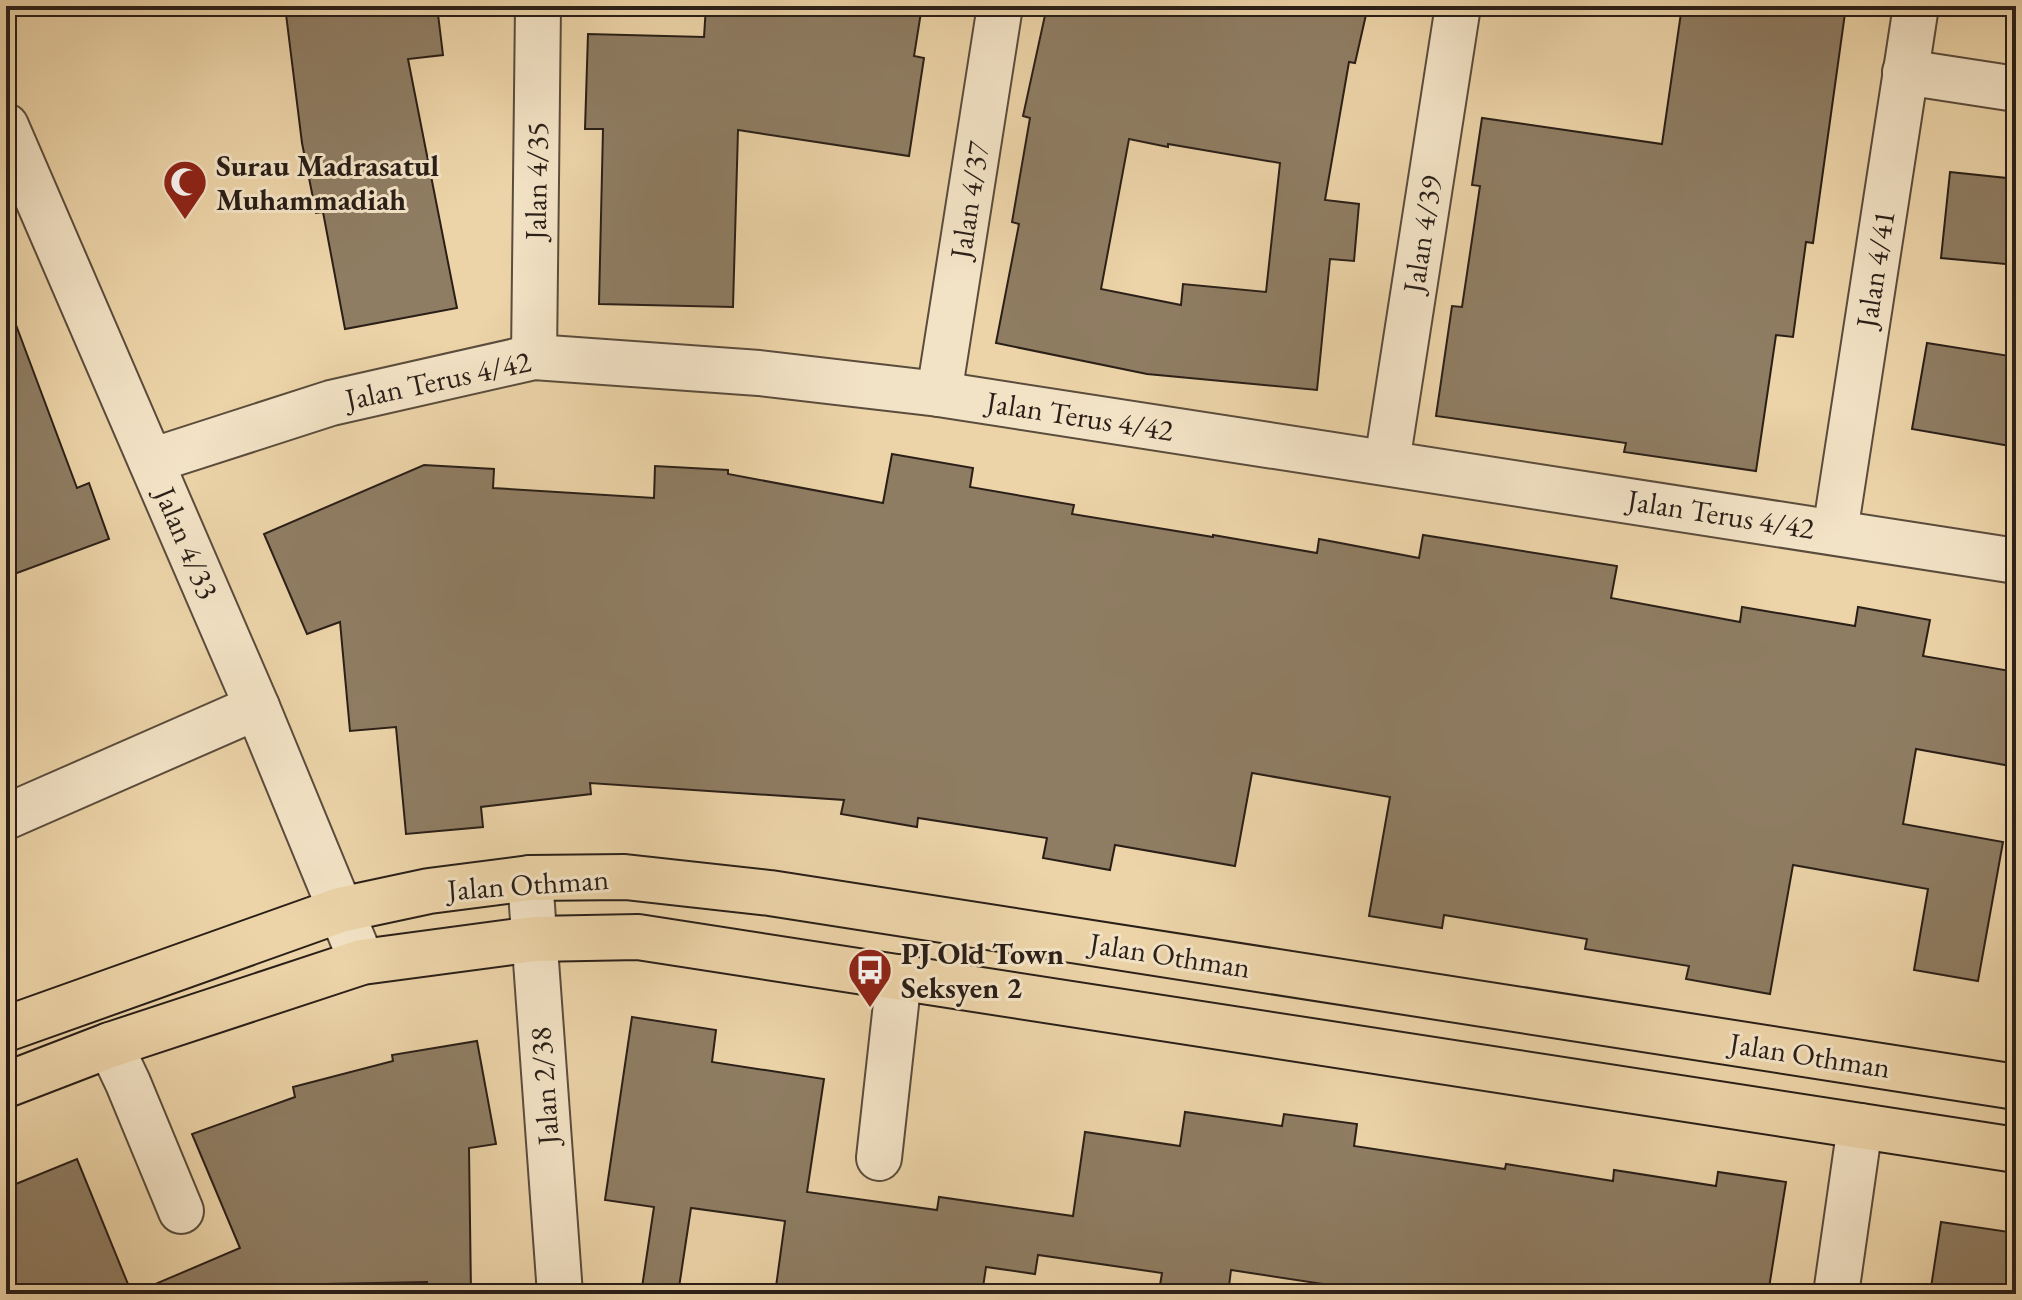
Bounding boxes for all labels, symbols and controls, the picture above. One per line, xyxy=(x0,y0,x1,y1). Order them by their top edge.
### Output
street label: Jalan 4/35 xyxy=(515,121,557,244)
street label: Jalan 4/37 xyxy=(940,138,998,264)
place label: Surau Madrasatul Muhammadiah xyxy=(216,146,439,219)
mosque icon: Surau Madrasatul Muhammadiah xyxy=(161,158,209,221)
street label: Jalan 4/39 xyxy=(1393,172,1451,298)
street label: Jalan 4/41 xyxy=(1846,207,1904,333)
street label: Jalan Terus 4/42 xyxy=(339,341,535,419)
street label: Jalan Terus 4/42 xyxy=(981,382,1177,450)
street label: Jalan 4/33 xyxy=(145,478,228,605)
street label: Jalan Terus 4/42 xyxy=(1622,480,1818,548)
street label: Jalan Othman xyxy=(443,859,610,909)
street label: Jalan Othman xyxy=(1084,923,1253,987)
place label: PJ Old Town Seksyen 2 xyxy=(901,934,1064,1007)
bus stop icon: PJ Old Town Seksyen 2 xyxy=(846,946,894,1009)
street label: Jalan Othman xyxy=(1724,1023,1893,1087)
street label: Jalan 2/38 xyxy=(520,1026,568,1149)

